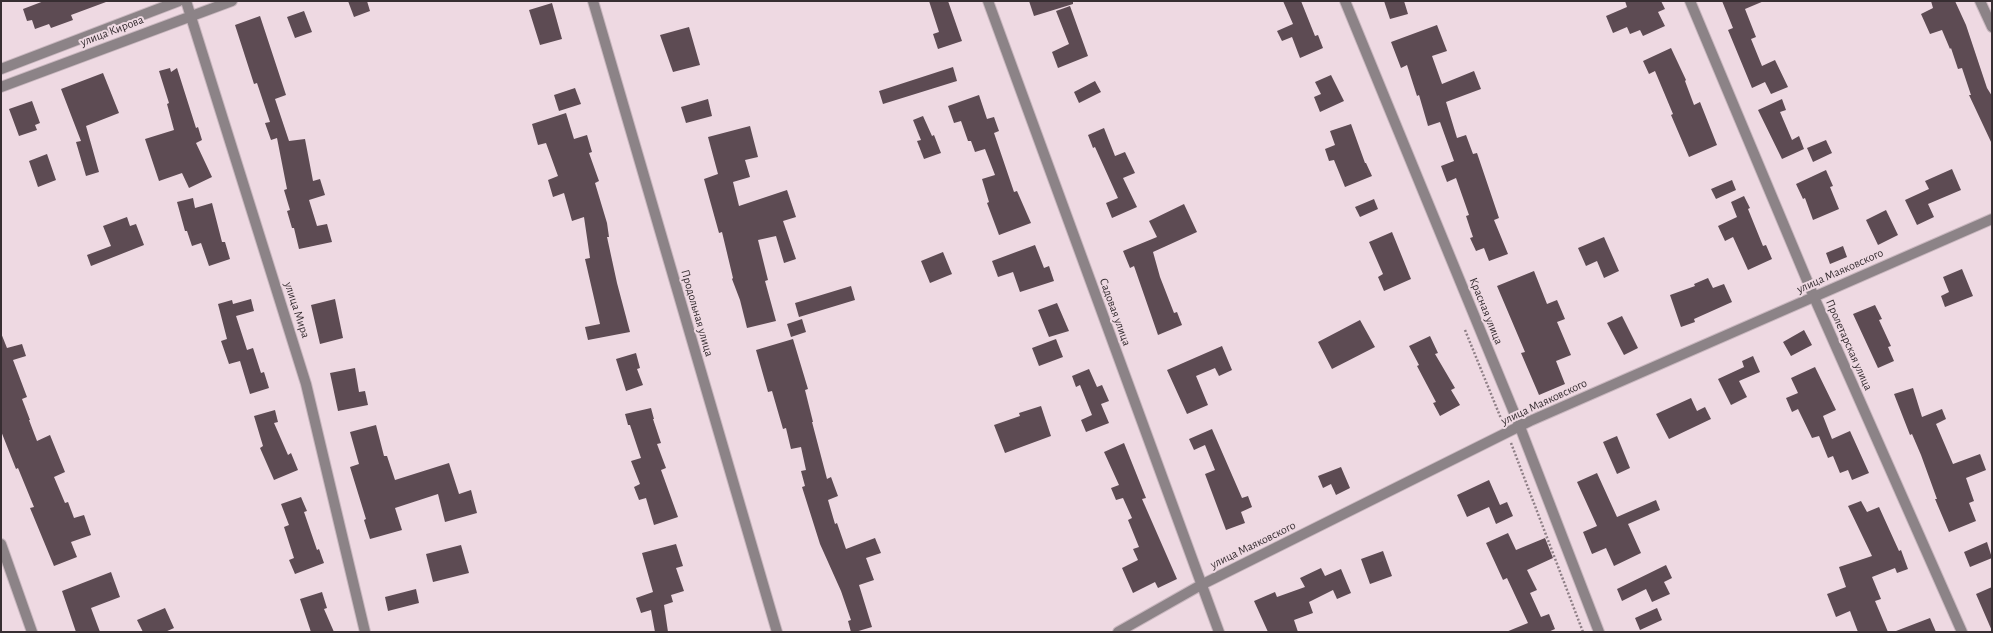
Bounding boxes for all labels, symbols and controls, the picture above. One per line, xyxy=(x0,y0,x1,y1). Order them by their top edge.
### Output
street label: улица Кирова xyxy=(78,12,146,50)
street label: улица Маяковского xyxy=(1795,245,1885,297)
street label: Продольная улица xyxy=(678,268,716,358)
street label: Красная улица xyxy=(1466,275,1506,347)
street label: Садовая улица xyxy=(1096,276,1134,348)
street label: улица Мира xyxy=(281,280,313,340)
street label: Пролетарская улица xyxy=(1822,297,1876,393)
street label: улица Маяковского xyxy=(1499,376,1589,428)
street label: улица Маяковского xyxy=(1208,518,1298,572)

